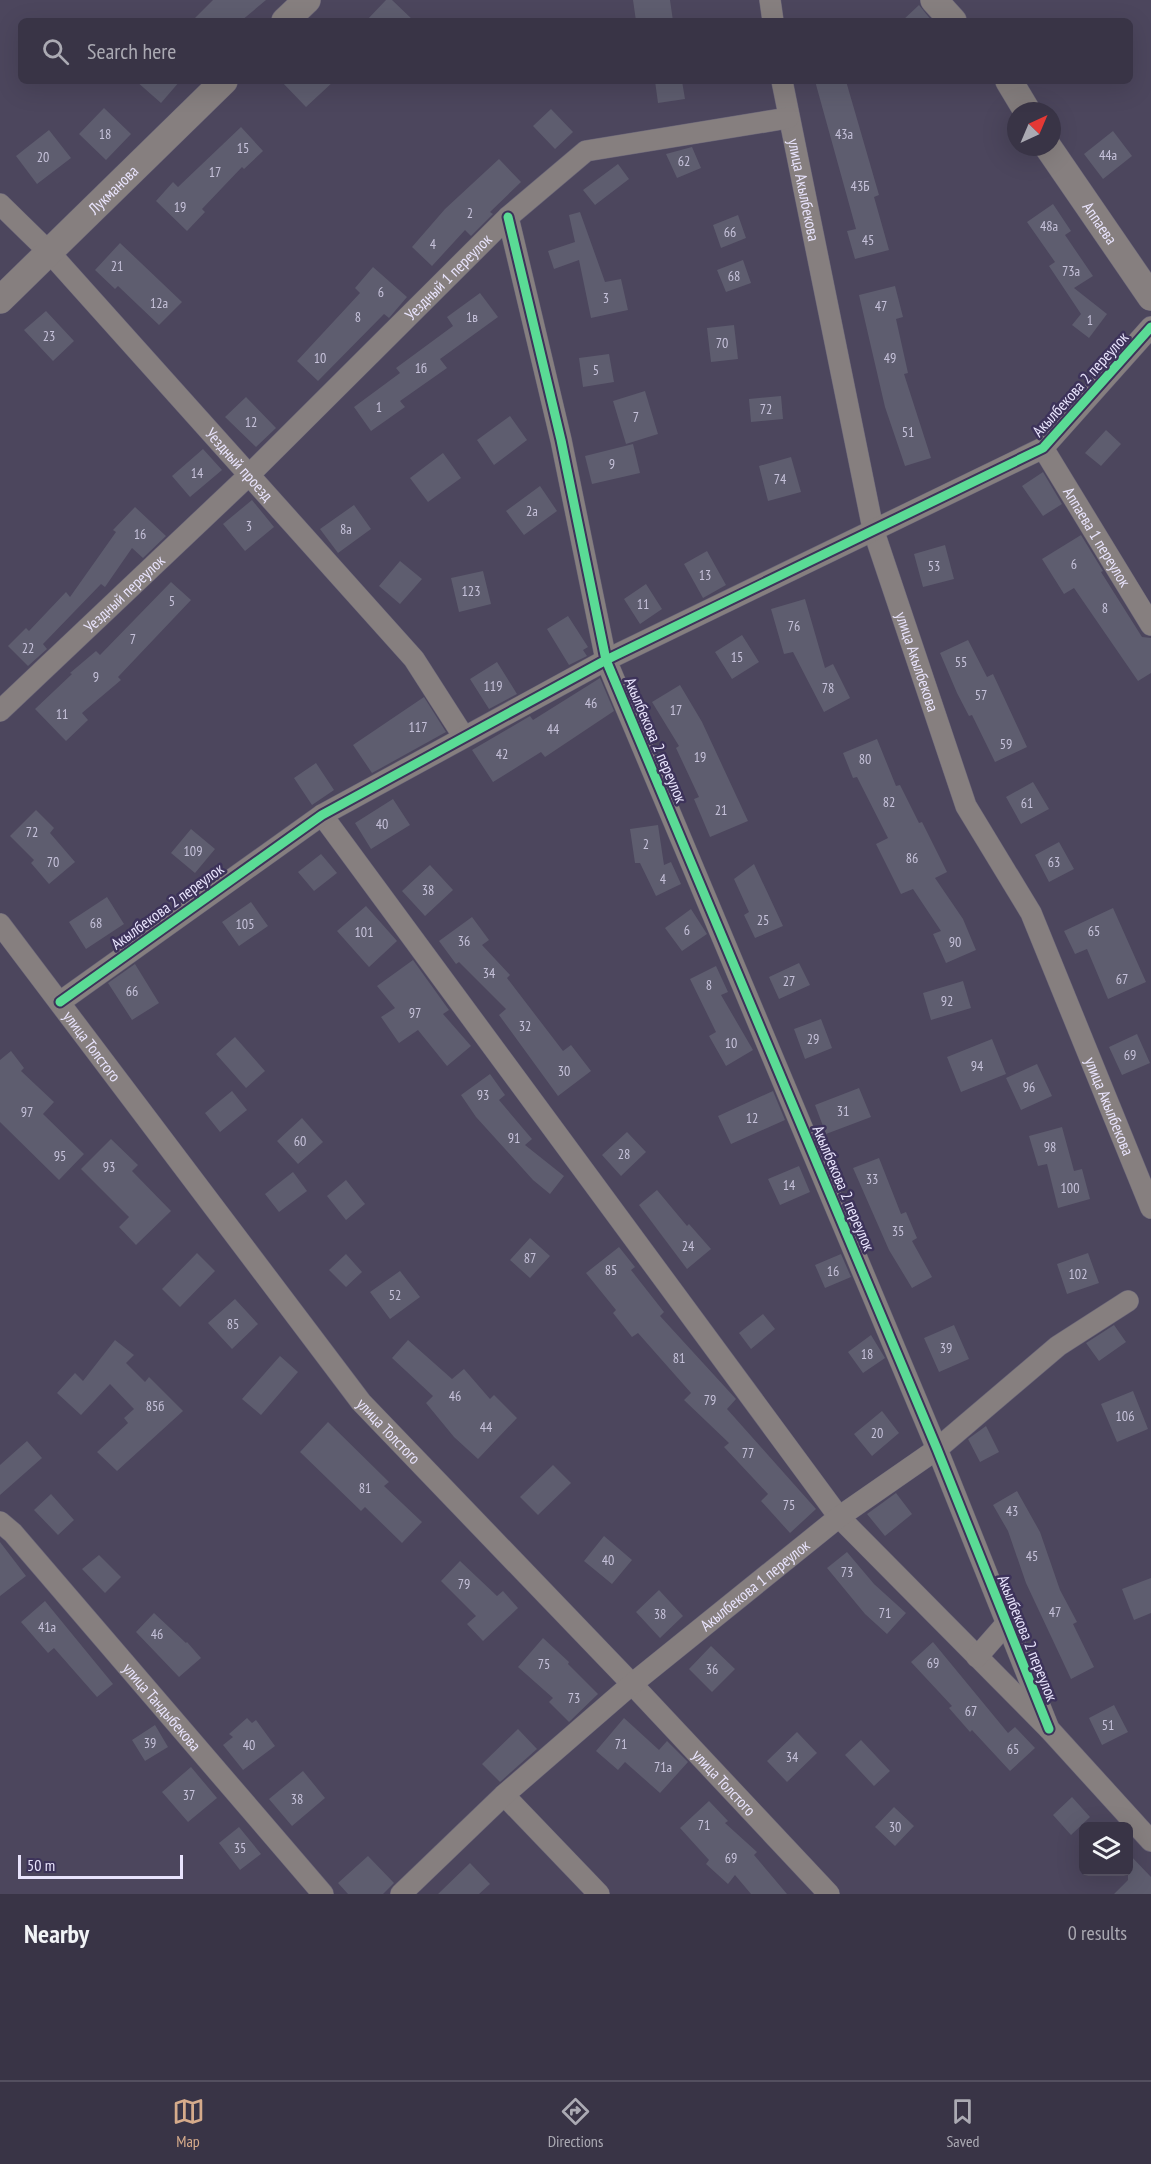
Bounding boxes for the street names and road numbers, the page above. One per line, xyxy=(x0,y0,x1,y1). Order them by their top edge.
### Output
street label: улица Акылбекова xyxy=(784,137,824,243)
street label: Лукманова xyxy=(83,161,142,219)
street label: Аппаева xyxy=(1078,198,1122,248)
street label: Уездный 1 переулок xyxy=(400,229,496,324)
street label: Акылбекова 2 переулок xyxy=(1028,327,1133,441)
street label: Уездный проезд xyxy=(202,424,278,505)
street label: Аппаева 1 переулок xyxy=(1059,483,1136,591)
street label: Уездный переулок xyxy=(80,550,169,636)
street label: улица Акылбекова xyxy=(891,609,944,714)
street label: Акылбекова 2 переулок xyxy=(621,674,692,807)
street label: Акылбекова 2 переулок xyxy=(107,858,228,954)
street label: улица Толстого xyxy=(59,1007,125,1086)
street label: улица Акылбекова xyxy=(1081,1054,1138,1158)
street label: Акылбекова 2 переулок xyxy=(809,1122,880,1255)
street label: улица Толстого xyxy=(353,1394,425,1468)
street label: Акылбекова 1 переулок xyxy=(696,1534,814,1635)
street label: Акылбекова 2 переулок xyxy=(994,1572,1063,1705)
street label: улица Тандыбекова xyxy=(119,1658,206,1755)
street label: улица Толстого xyxy=(688,1745,760,1820)

